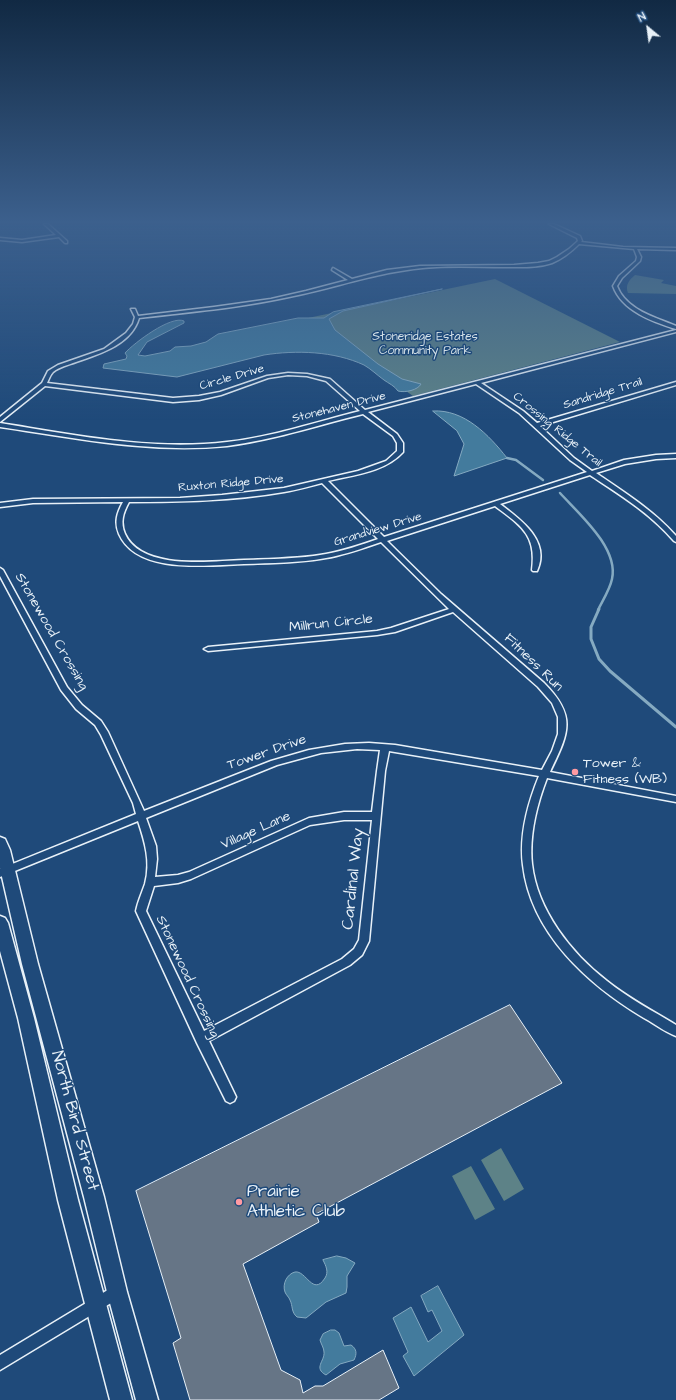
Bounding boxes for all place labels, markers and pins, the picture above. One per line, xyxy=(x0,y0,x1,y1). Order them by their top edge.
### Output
place label: Tower & Fitness (WB) xyxy=(583,756,667,788)
marker: Tower & Fitness (WB) xyxy=(570,767,580,777)
place label: Prairie Athletic Club xyxy=(247,1182,345,1222)
marker: Prairie Athletic Club xyxy=(234,1197,244,1207)

